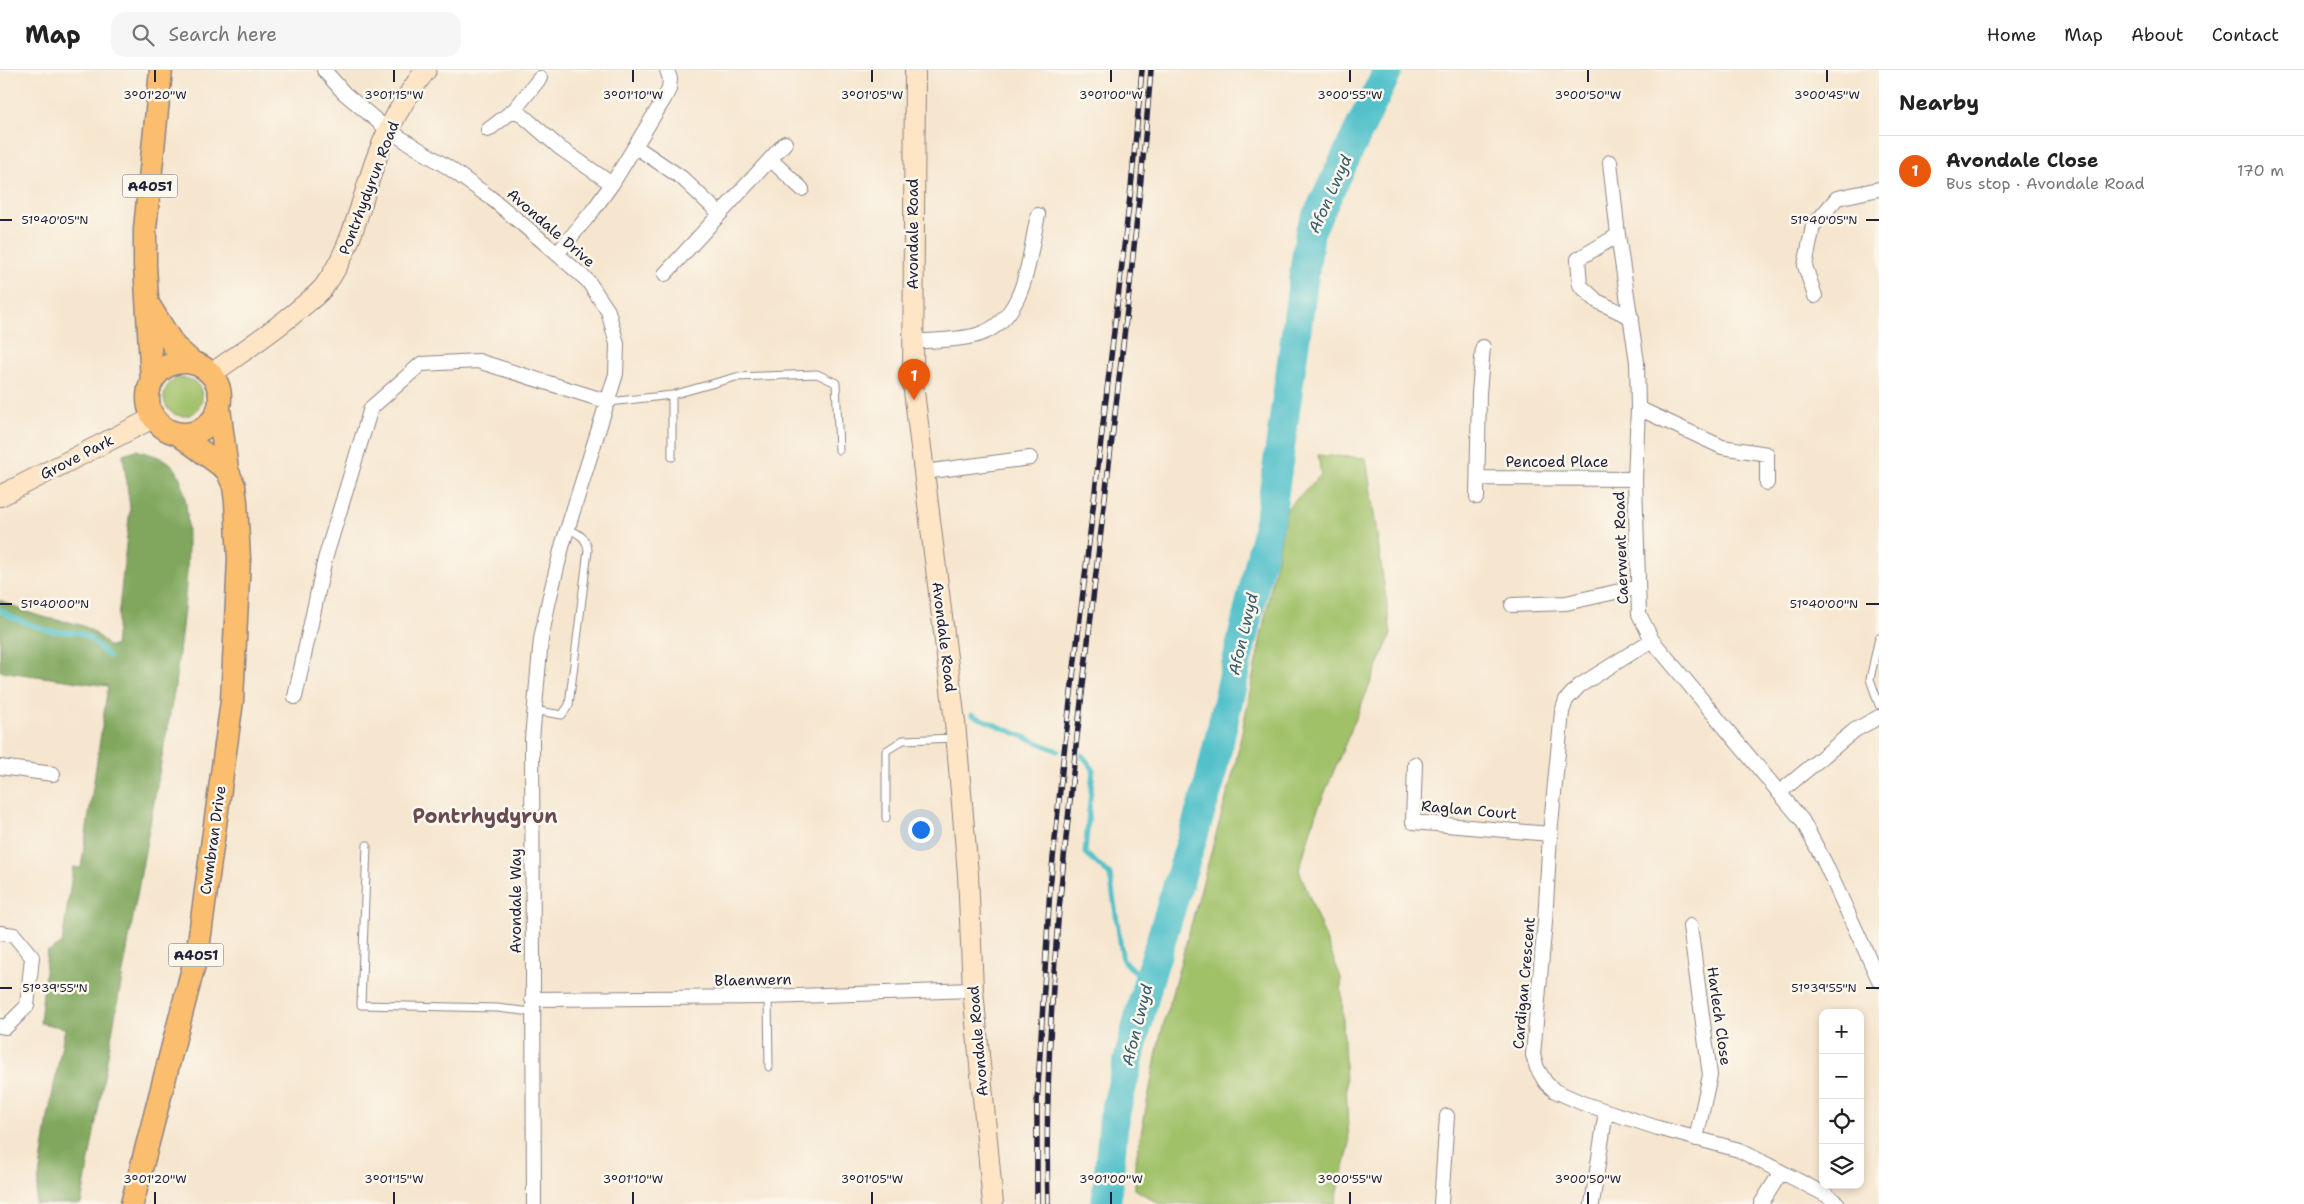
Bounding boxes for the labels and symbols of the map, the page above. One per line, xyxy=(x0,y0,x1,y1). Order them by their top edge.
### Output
text: 3°01'20"W xyxy=(123,87,187,103)
text: 3°01'15"W xyxy=(364,87,424,103)
text: 3°01'10"W xyxy=(603,87,663,103)
text: 3°01'05"W xyxy=(841,87,903,103)
text: 3°01'00"W xyxy=(1079,87,1143,103)
text: 3°00'55"W xyxy=(1317,87,1383,103)
text: 3°00'50"W xyxy=(1555,87,1621,103)
text: 3°00'45"W xyxy=(1794,87,1860,103)
street label: Pontrhydyrun Road xyxy=(334,118,404,258)
water label: Afon Lwyd xyxy=(1303,151,1357,236)
road number: A4051 xyxy=(122,174,178,198)
street label: Avondale Road xyxy=(903,178,923,290)
street label: Avondale Drive xyxy=(503,184,599,272)
text: 51°40'05"N xyxy=(21,212,89,228)
text: 51°40'05"N xyxy=(1790,212,1858,228)
pin: 1 xyxy=(898,359,930,400)
street label: Grove Park xyxy=(37,430,117,484)
street label: Pencoed Place xyxy=(1505,452,1609,472)
street label: Caerwent Road xyxy=(1609,491,1633,605)
street label: Avondale Road xyxy=(927,581,961,694)
water label: Afon Lwyd xyxy=(1223,590,1263,677)
text: 51°40'00"N xyxy=(21,596,89,612)
text: 51°40'00"N xyxy=(1790,596,1858,612)
street label: Cwmbran Drive xyxy=(195,784,231,896)
street label: Raglan Court xyxy=(1420,796,1518,824)
district label: Pontrhydyrun xyxy=(413,803,558,829)
your location xyxy=(908,817,934,843)
street label: Avondale Way xyxy=(506,848,526,954)
street label: Cardigan Crescent xyxy=(1508,916,1540,1050)
road number: A4051 xyxy=(168,944,224,966)
street label: Harlech Close xyxy=(1702,965,1736,1067)
street label: Blaenwern xyxy=(714,969,792,991)
text: 51°39'55"N xyxy=(22,980,88,996)
text: 51°39'55"N xyxy=(1791,980,1857,996)
water label: Afon Lwyd xyxy=(1117,981,1157,1068)
street label: Avondale Road xyxy=(963,984,993,1097)
text: 3°01'20"W xyxy=(123,1171,187,1187)
text: 3°01'15"W xyxy=(364,1171,424,1187)
text: 3°01'10"W xyxy=(603,1171,663,1187)
text: 3°01'05"W xyxy=(841,1171,903,1187)
text: 3°01'00"W xyxy=(1079,1171,1143,1187)
text: 3°00'55"W xyxy=(1317,1171,1383,1187)
text: 3°00'50"W xyxy=(1555,1171,1621,1187)

